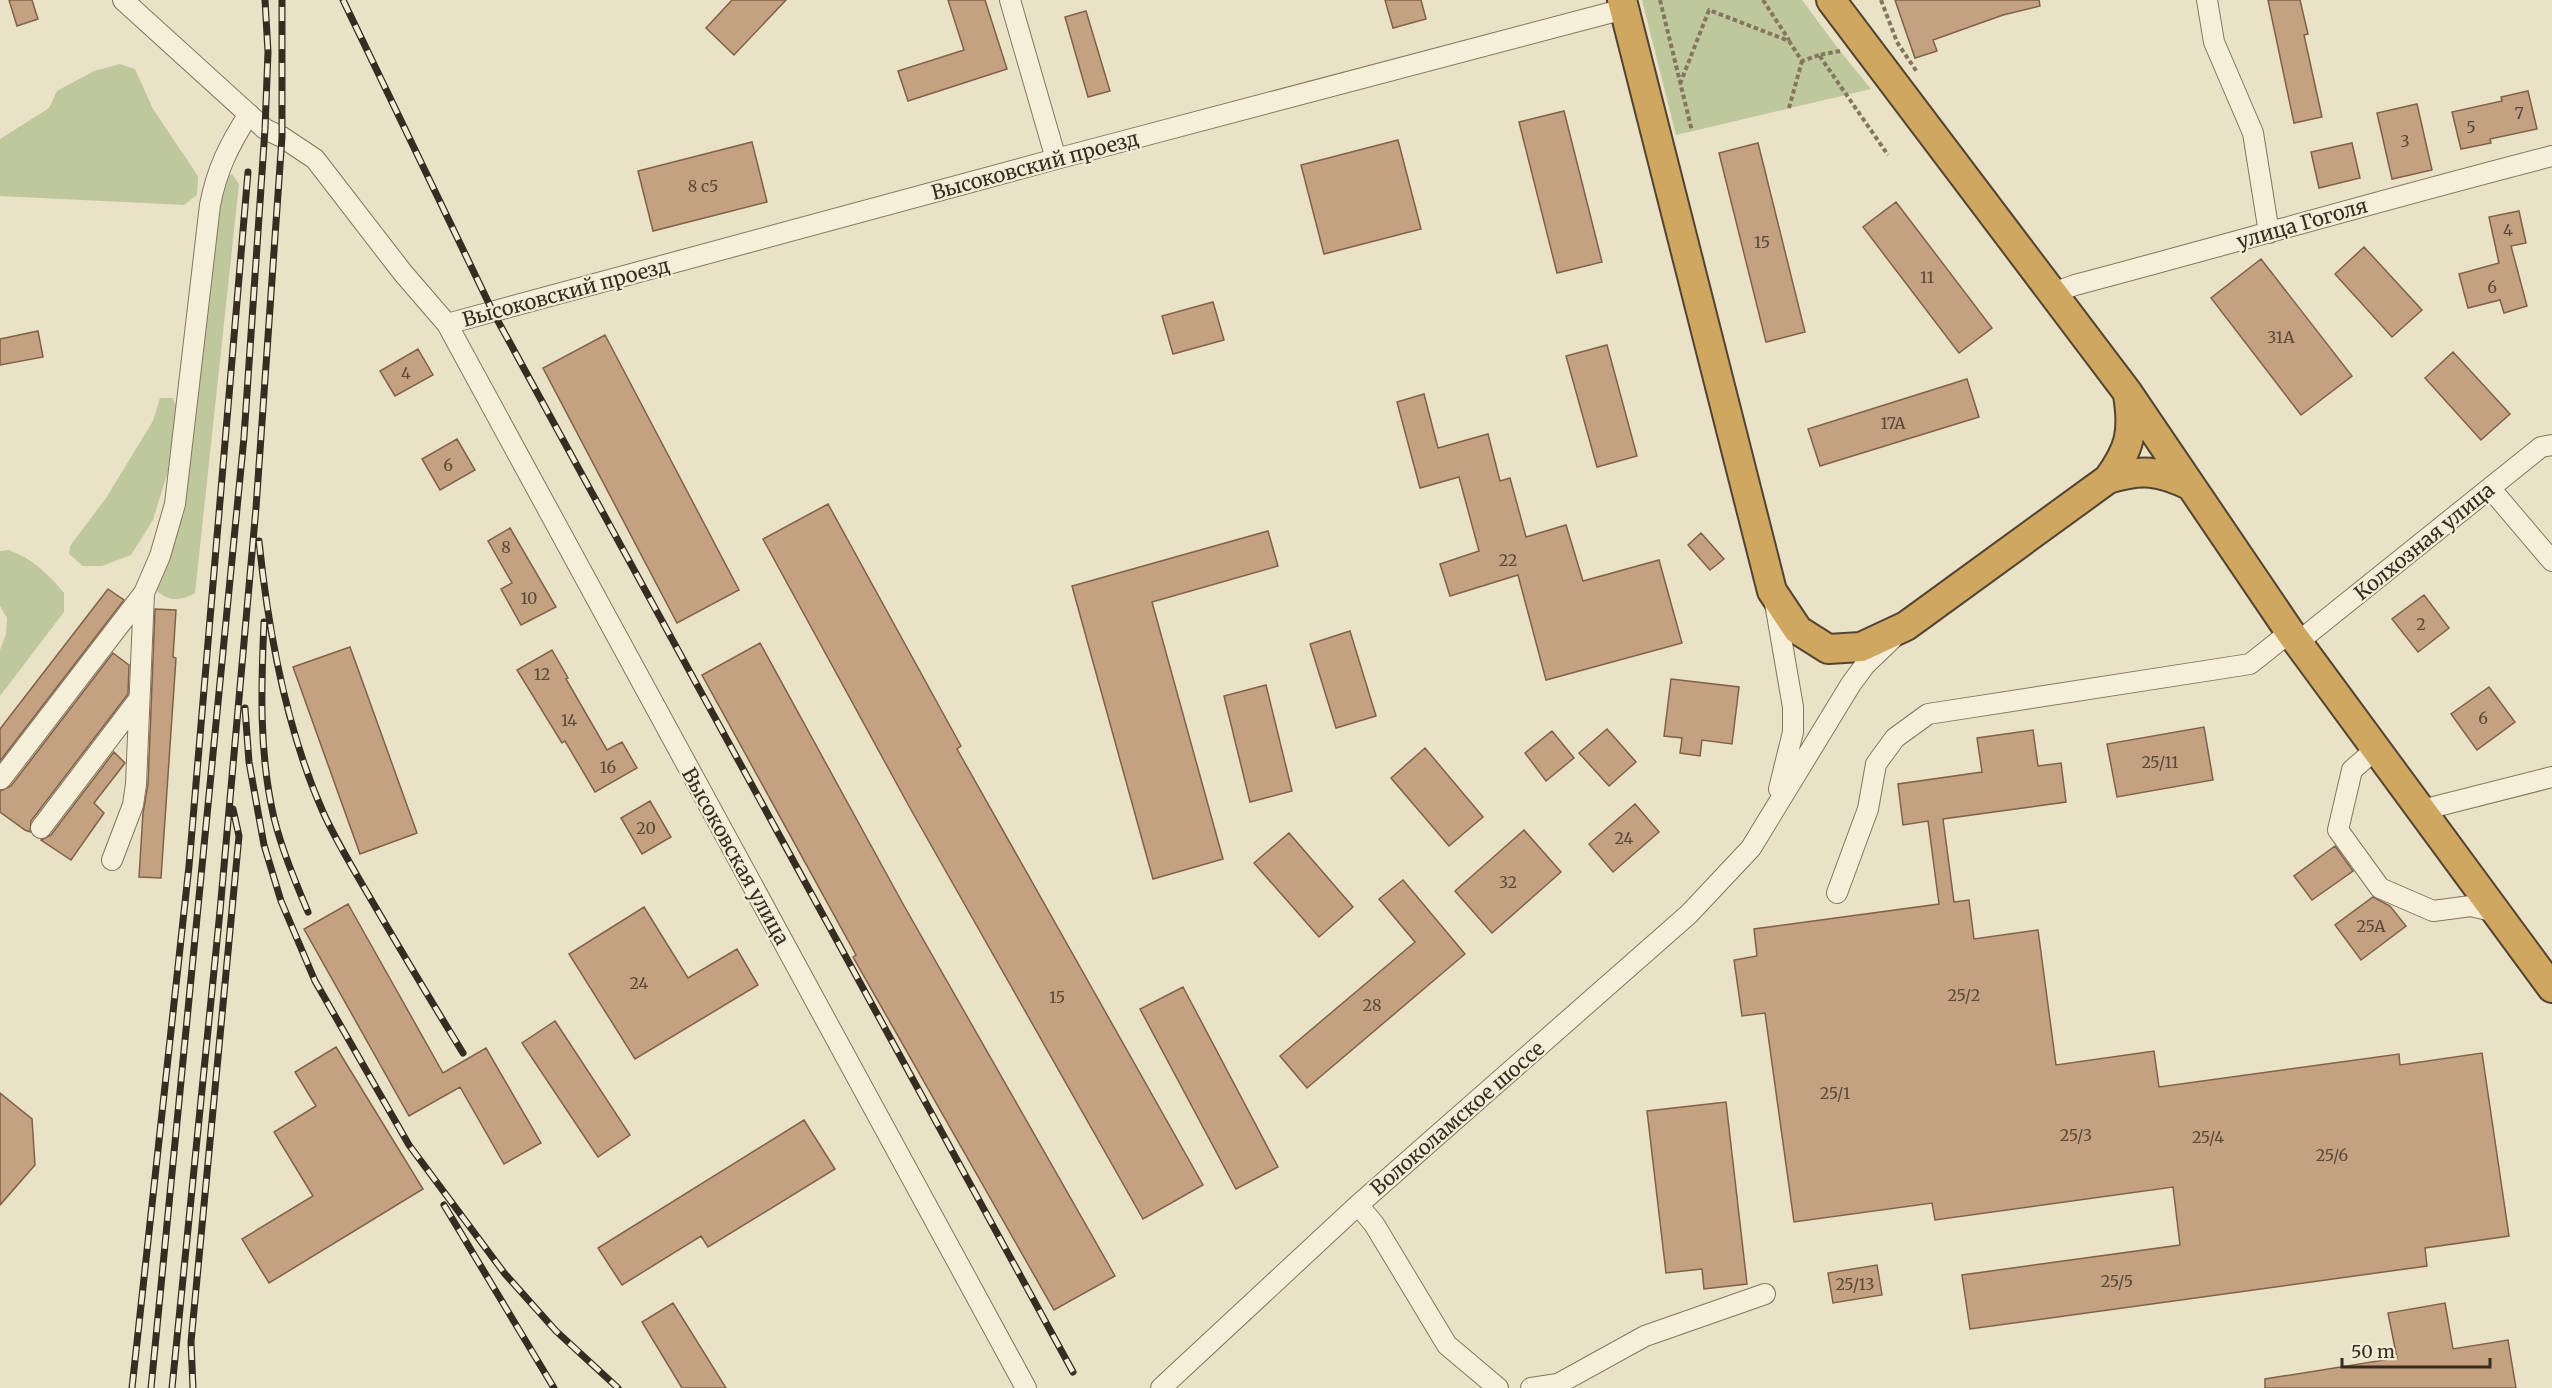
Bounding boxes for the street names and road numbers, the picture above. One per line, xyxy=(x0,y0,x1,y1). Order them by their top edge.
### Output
street label: Высоковский проезд xyxy=(929,125,1141,205)
street label: улица Гоголя xyxy=(2234,192,2370,254)
street label: Высоковский проезд xyxy=(460,252,672,332)
street label: Колхозная улица xyxy=(2349,477,2499,605)
street label: Высоковская улица xyxy=(677,763,795,949)
street label: Волоколамское шоссе xyxy=(1365,1036,1549,1200)

